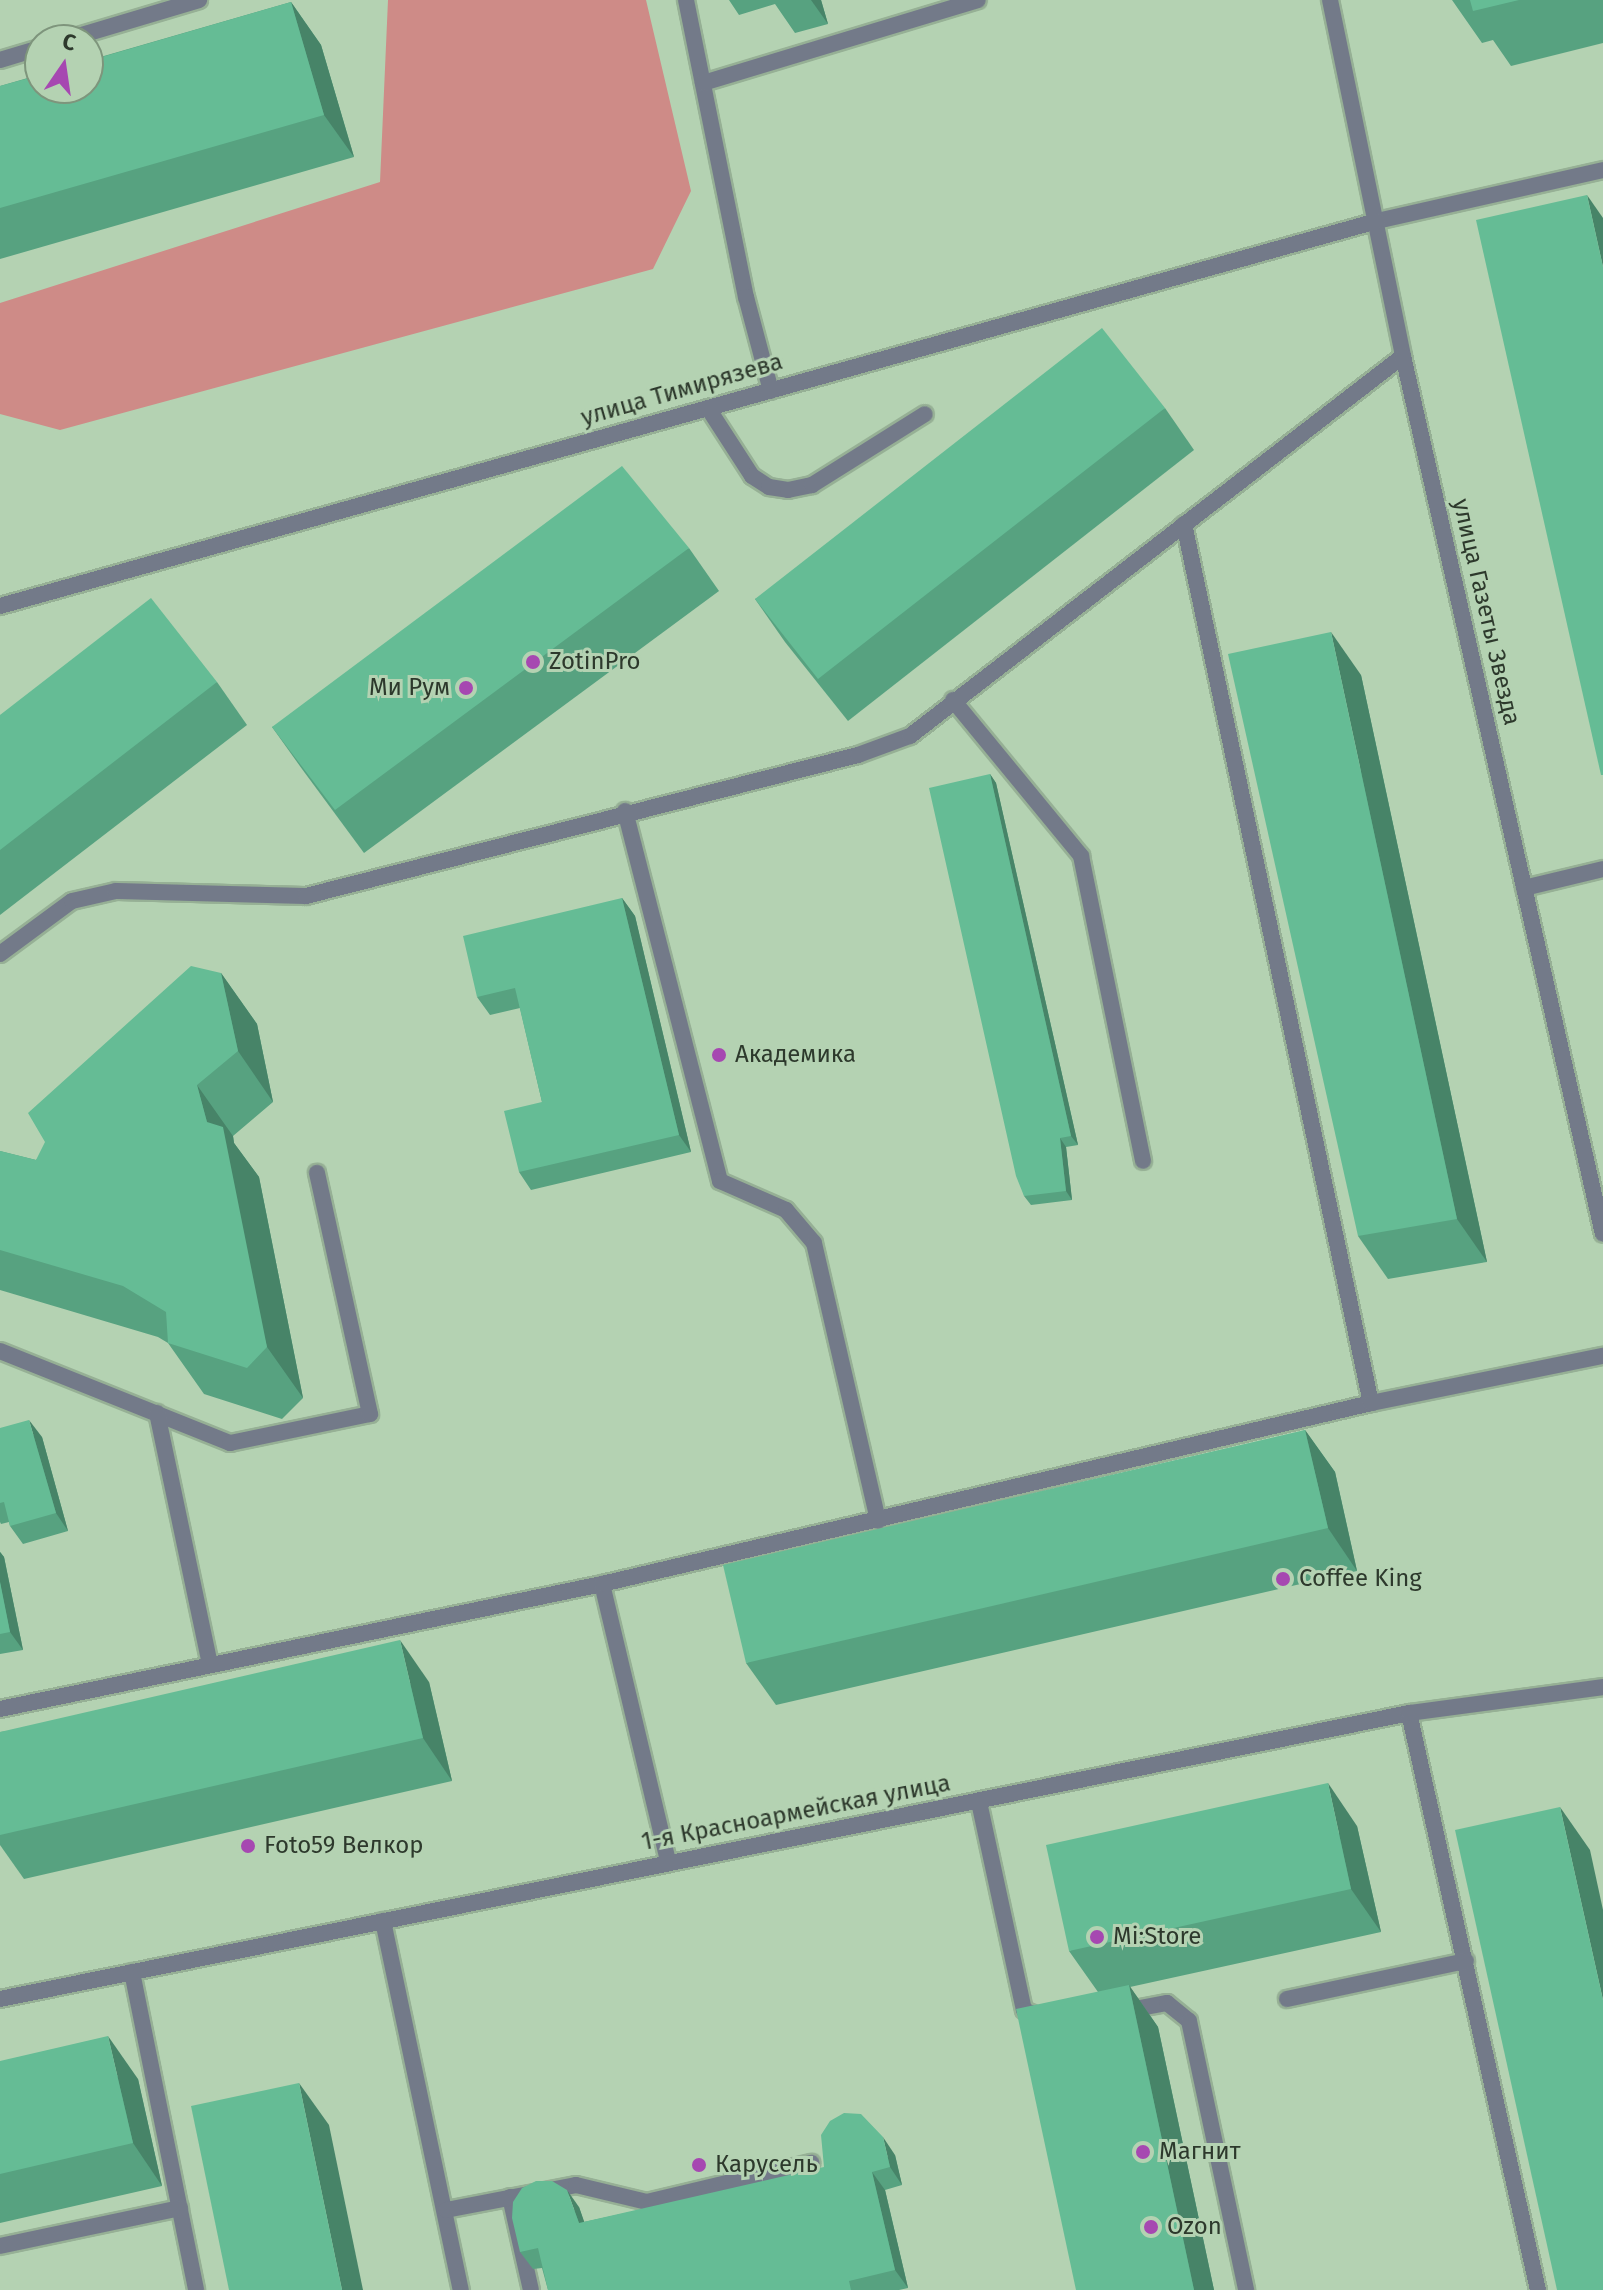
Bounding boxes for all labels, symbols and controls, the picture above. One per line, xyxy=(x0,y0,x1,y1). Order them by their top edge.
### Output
north arrow xyxy=(24,24,104,104)
text: С xyxy=(60,27,78,57)
street label: улица Тимирязева xyxy=(578,347,786,433)
street label: улица Газеты Звезда xyxy=(1446,496,1526,728)
place label: ZotinPro xyxy=(549,648,641,676)
marker: ZotinPro xyxy=(524,653,542,671)
place label: Ми Рум xyxy=(369,674,450,702)
marker: Ми Рум xyxy=(457,679,475,697)
place label: Академика xyxy=(735,1041,856,1069)
marker: Академика xyxy=(710,1046,728,1064)
place label: Coffee King xyxy=(1299,1565,1422,1593)
marker: Coffee King xyxy=(1274,1570,1292,1588)
street label: 1-я Красноармейская улица xyxy=(639,1769,953,1857)
place label: Foto59 Велкор xyxy=(264,1832,423,1860)
marker: Foto59 Велкор xyxy=(239,1837,257,1855)
place label: Mi:Store xyxy=(1113,1923,1201,1951)
marker: Mi:Store xyxy=(1088,1928,1106,1946)
place label: Магнит xyxy=(1159,2138,1240,2166)
marker: Магнит xyxy=(1134,2143,1152,2161)
place label: Карусель xyxy=(715,2151,818,2179)
marker: Карусель xyxy=(690,2156,708,2174)
place label: Ozon xyxy=(1167,2213,1222,2241)
marker: Ozon xyxy=(1142,2218,1160,2236)

